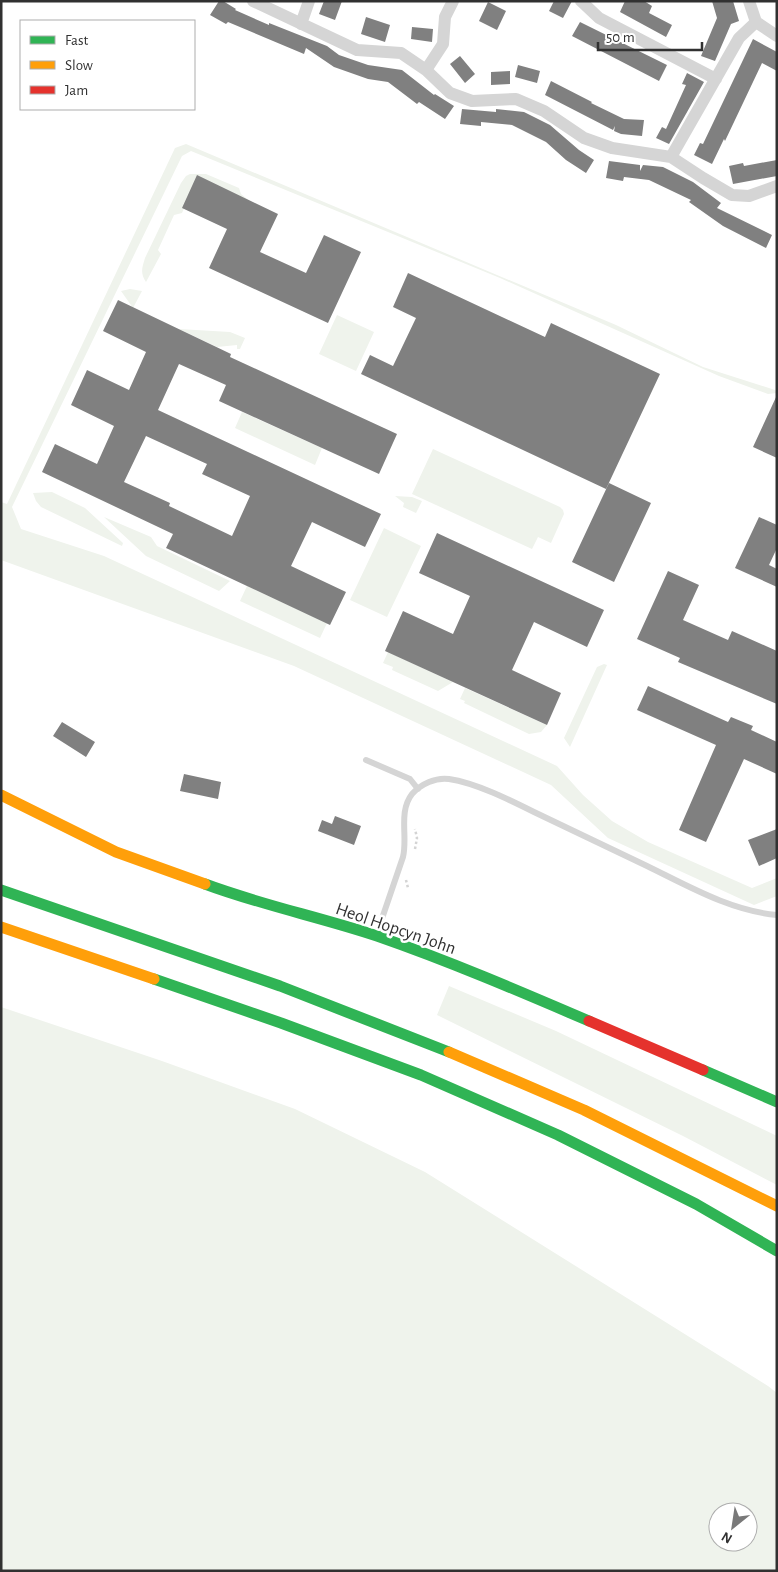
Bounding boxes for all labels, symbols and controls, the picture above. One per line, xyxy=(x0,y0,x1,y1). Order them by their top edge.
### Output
legend xyxy=(20,20,195,110)
scale bar xyxy=(598,20,702,52)
text: 50 m xyxy=(606,30,635,45)
text: Fast xyxy=(65,33,89,48)
text: Slow xyxy=(65,58,93,73)
text: Jam xyxy=(65,83,88,98)
street label: Heol Hopcyn John xyxy=(333,900,458,958)
north arrow xyxy=(708,1502,758,1552)
text: N xyxy=(719,1529,735,1546)

